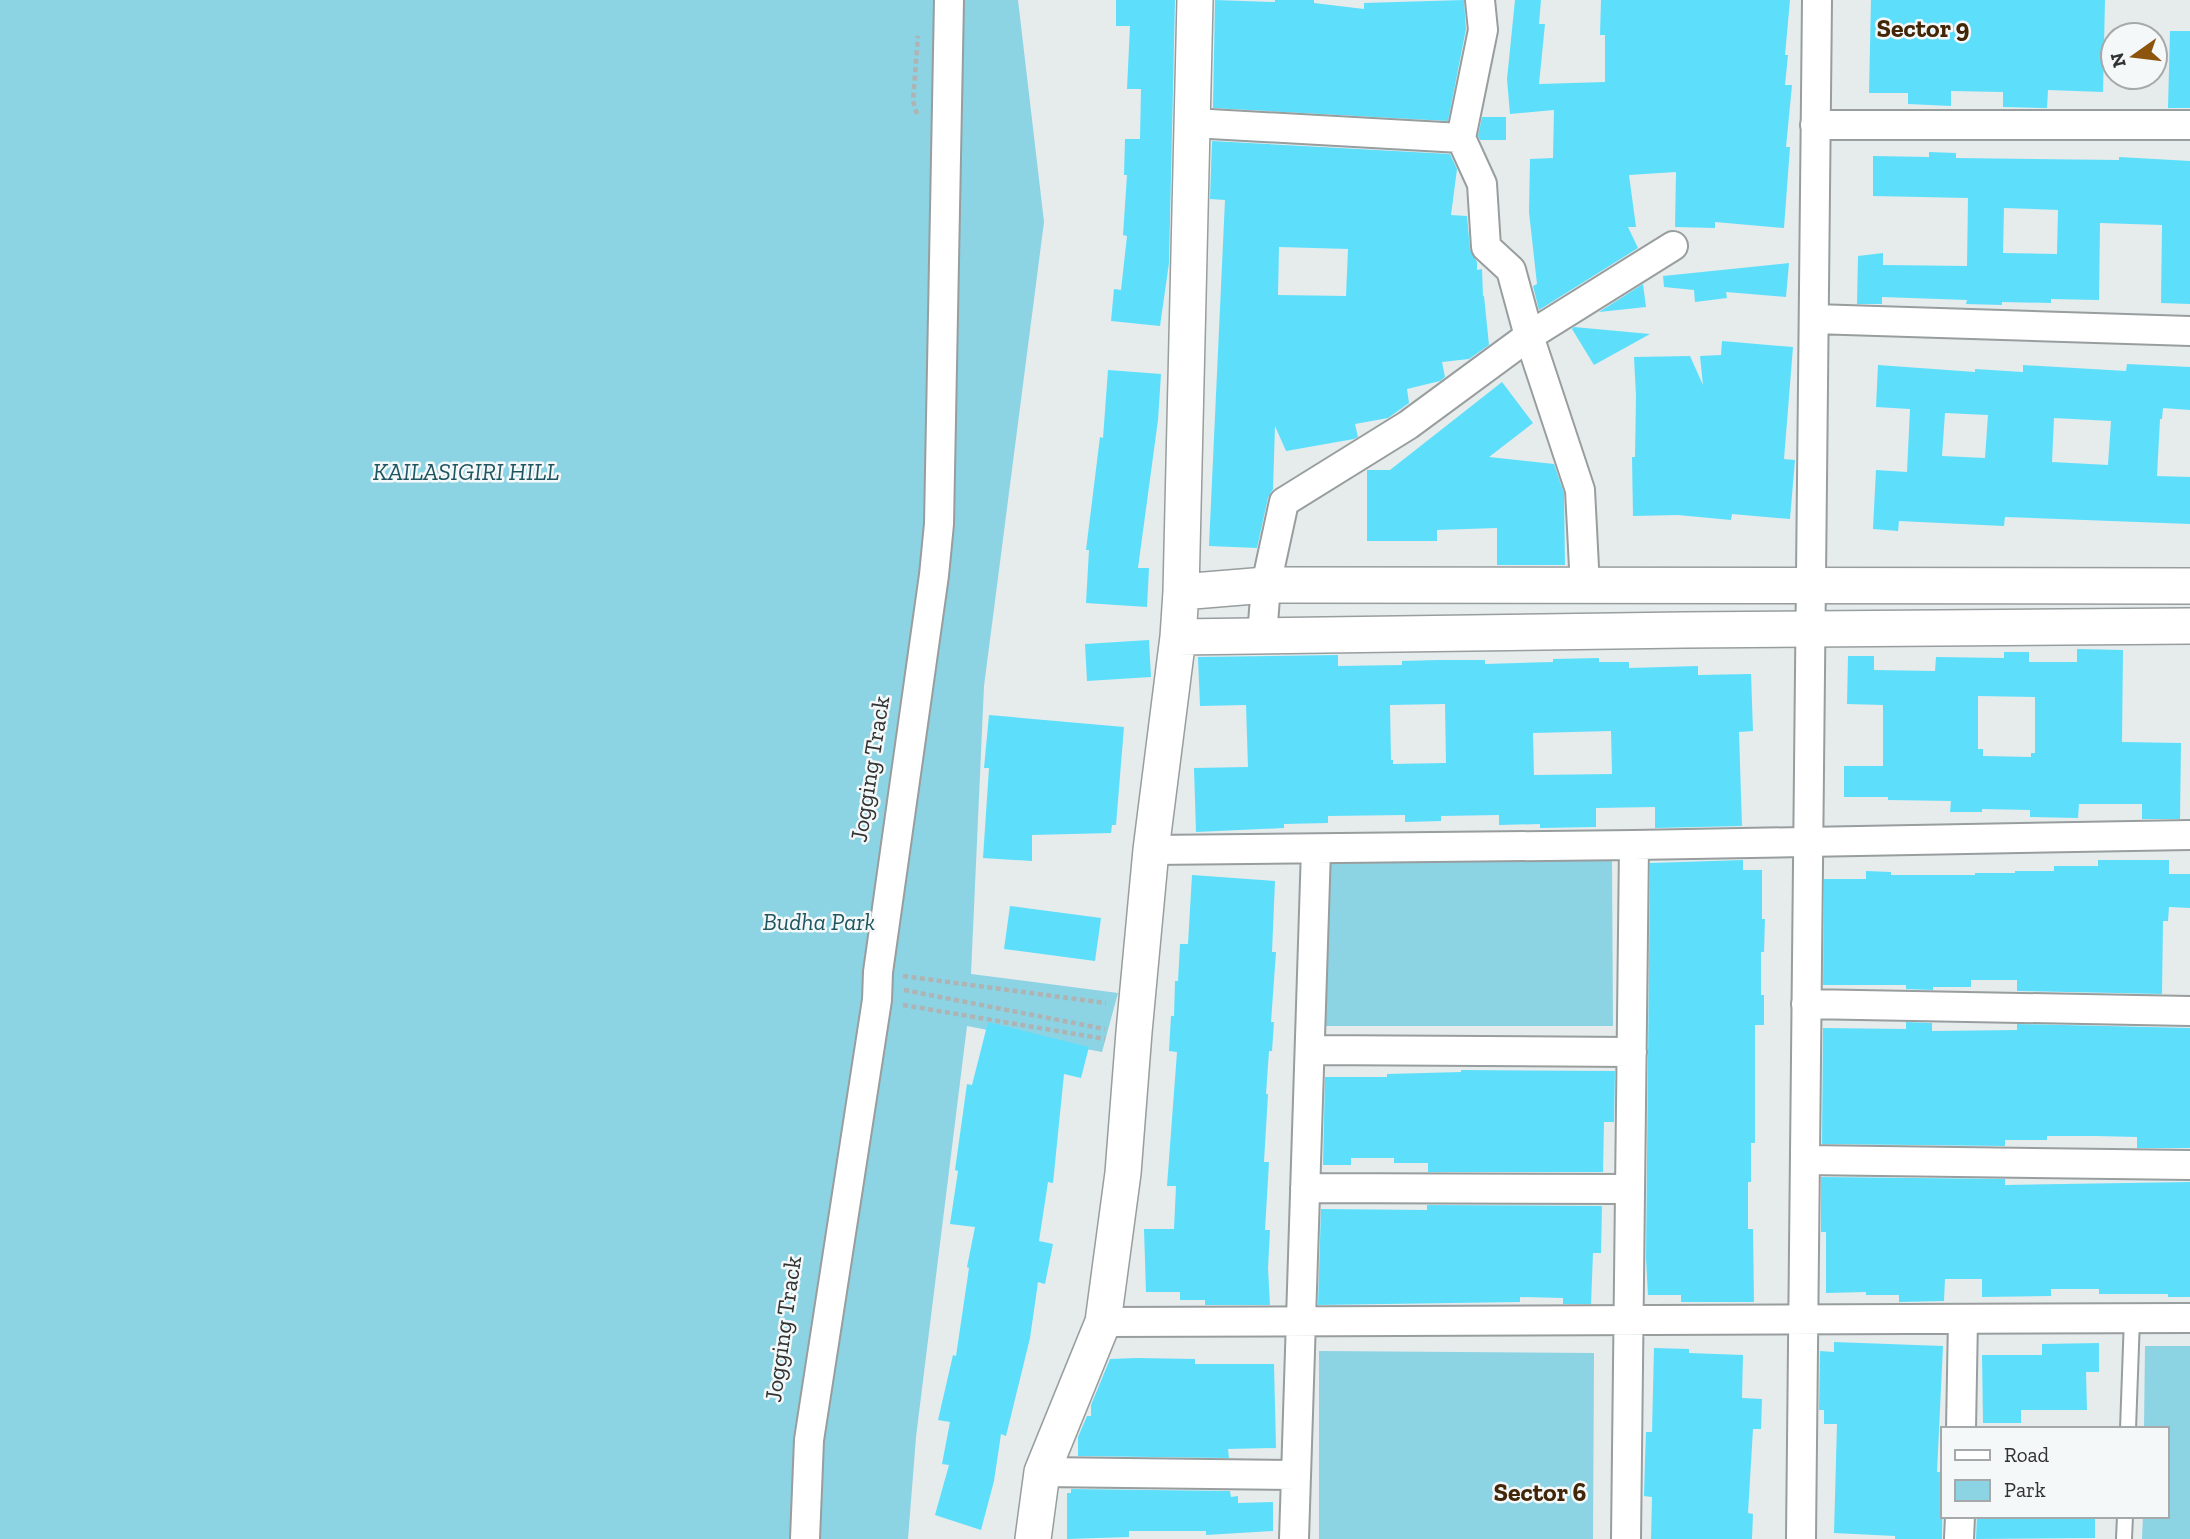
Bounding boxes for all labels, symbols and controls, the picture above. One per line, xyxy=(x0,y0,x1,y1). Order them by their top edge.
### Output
district label: Sector 9 xyxy=(1876,12,1970,44)
north arrow xyxy=(2099,21,2169,91)
text: N xyxy=(2105,50,2131,70)
park label: KAILASIGIRI HILL xyxy=(373,457,559,486)
street label: Jogging Track xyxy=(844,693,895,844)
park label: Budha Park xyxy=(763,907,876,936)
street label: Jogging Track xyxy=(758,1253,807,1404)
legend xyxy=(1941,1427,2169,1518)
text: Road xyxy=(2004,1442,2050,1467)
district label: Sector 6 xyxy=(1493,1476,1587,1508)
text: Park xyxy=(2004,1477,2046,1502)

